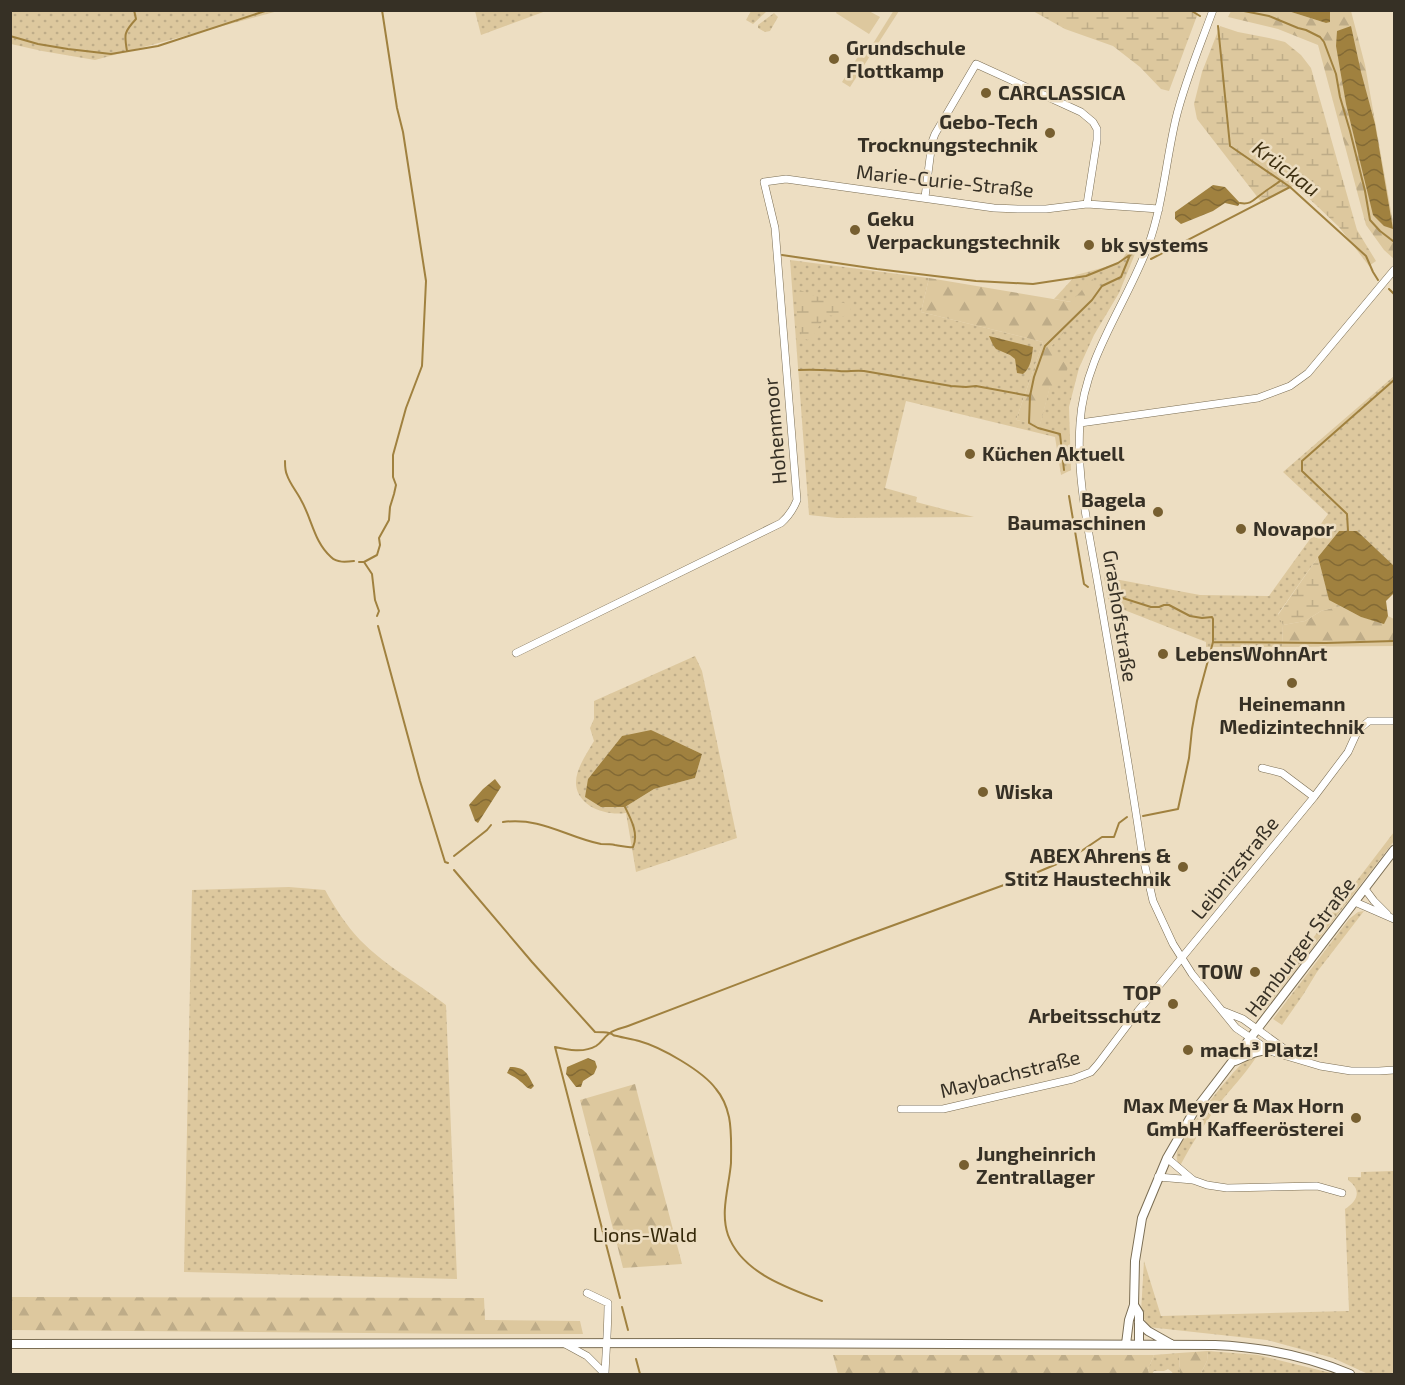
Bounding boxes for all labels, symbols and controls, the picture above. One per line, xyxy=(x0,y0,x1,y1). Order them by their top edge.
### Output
place label: Grundschule Flottkamp xyxy=(846,35,966,82)
marker: Grundschule Flottkamp xyxy=(827,52,841,66)
place label: CARCLASSICA xyxy=(998,80,1126,104)
marker: CARCLASSICA xyxy=(979,86,993,100)
place label: Gebo-Tech Trocknungstechnik xyxy=(857,109,1039,156)
marker: Gebo-Tech Trocknungstechnik xyxy=(1043,126,1057,140)
water label: Krückau xyxy=(1248,134,1325,201)
street label: Marie-Curie-Straße xyxy=(855,159,1035,201)
place label: Geku Verpackungstechnik xyxy=(867,206,1061,253)
marker: Geku Verpackungstechnik xyxy=(848,223,862,237)
place label: bk systems xyxy=(1101,232,1208,257)
marker: bk systems xyxy=(1082,238,1096,252)
street label: Hohenmoor xyxy=(757,377,791,485)
place label: Küchen Aktuell xyxy=(982,441,1125,465)
marker: Küchen Aktuell xyxy=(963,447,977,461)
place label: Bagela Baumaschinen xyxy=(1007,487,1146,534)
marker: Bagela Baumaschinen xyxy=(1151,505,1165,519)
place label: Novapor xyxy=(1253,516,1334,540)
marker: Novapor xyxy=(1234,522,1248,536)
street label: Grashofstraße xyxy=(1099,548,1143,684)
place label: LebensWohnArt xyxy=(1175,641,1327,665)
marker: LebensWohnArt xyxy=(1156,647,1170,661)
marker: Heinemann Medizintechnik xyxy=(1285,676,1299,690)
place label: Heinemann Medizintechnik xyxy=(1219,691,1366,738)
place label: Wiska xyxy=(995,779,1053,803)
marker: Wiska xyxy=(976,785,990,799)
street label: Leibnizstraße xyxy=(1186,811,1283,924)
place label: ABEX Ahrens & Stitz Haustechnik xyxy=(1004,843,1172,890)
marker: ABEX Ahrens & Stitz Haustechnik xyxy=(1176,860,1190,874)
street label: Hamburger Straße xyxy=(1239,872,1359,1021)
place label: TOW xyxy=(1198,959,1243,983)
marker: TOW xyxy=(1248,965,1262,979)
place label: TOP Arbeitsschutz xyxy=(1029,980,1161,1027)
marker: TOP Arbeitsschutz xyxy=(1166,997,1180,1011)
place label: mach³ Platz! xyxy=(1200,1037,1319,1061)
marker: mach³ Platz! xyxy=(1181,1043,1195,1057)
street label: Maybachstraße xyxy=(937,1044,1082,1102)
place label: Max Meyer & Max Horn GmbH Kaffeerösterei xyxy=(1123,1093,1344,1140)
marker: Max Meyer & Max Horn GmbH Kaffeerösterei xyxy=(1349,1111,1363,1125)
place label: Jungheinrich Zentrallager xyxy=(976,1141,1096,1188)
marker: Jungheinrich Zentrallager xyxy=(957,1158,971,1172)
park label: Lions-Wald xyxy=(593,1222,697,1246)

